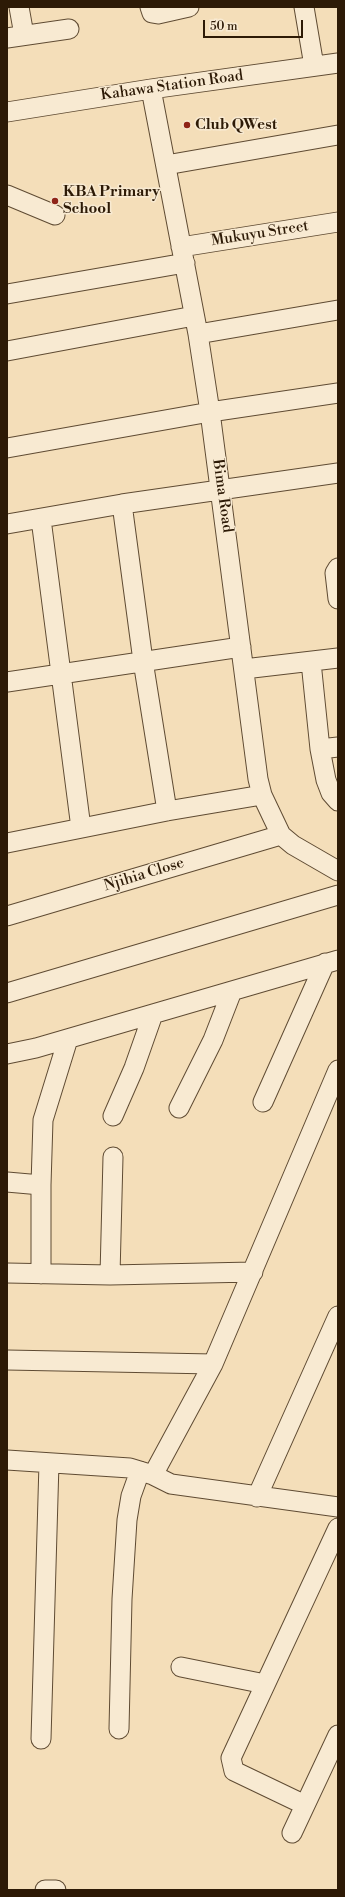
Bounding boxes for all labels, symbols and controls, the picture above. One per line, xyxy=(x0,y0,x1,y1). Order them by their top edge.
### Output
scale bar xyxy=(205,12,305,38)
text: 50 m xyxy=(210,19,238,34)
street label: Kahawa Station Road xyxy=(99,67,245,105)
place label: Club QWest xyxy=(195,116,277,134)
marker: Club QWest xyxy=(182,120,192,130)
place label: KBA Primary School xyxy=(63,183,160,218)
marker: KBA Primary School xyxy=(50,196,60,206)
street label: Mukuyu Street xyxy=(210,217,310,251)
street label: Bima Road xyxy=(208,458,236,534)
street label: Njihia Close xyxy=(102,854,186,896)

